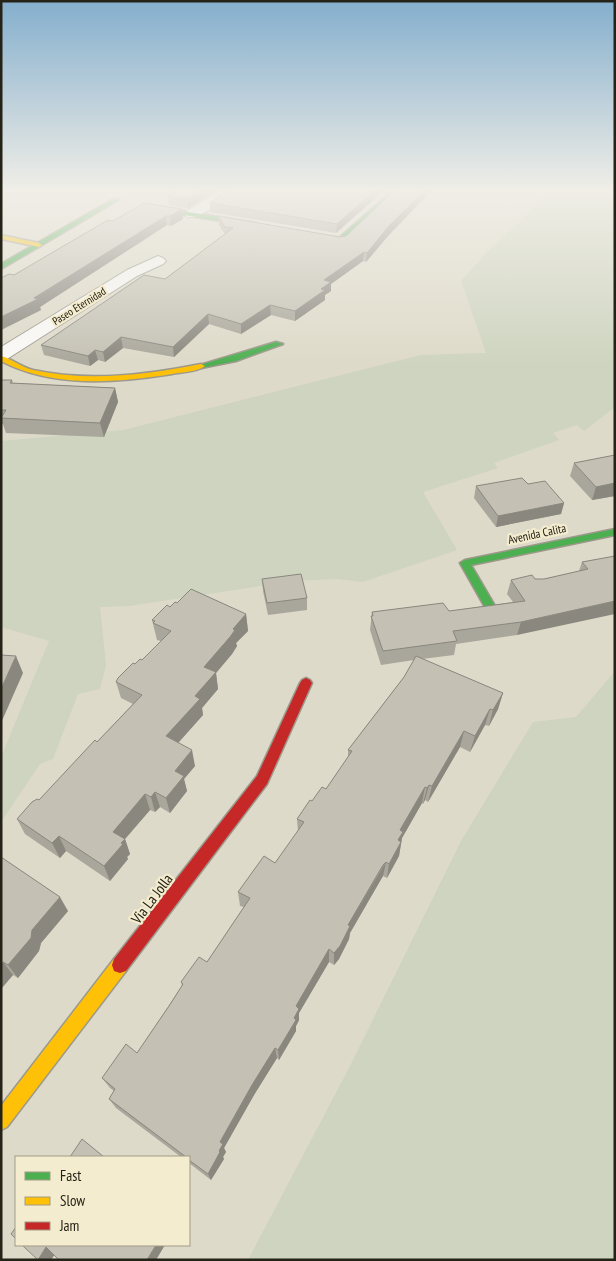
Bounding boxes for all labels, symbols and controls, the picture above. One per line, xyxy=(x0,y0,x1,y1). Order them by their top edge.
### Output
street label: Paseo Eternidad xyxy=(50,284,109,328)
street label: Avenida Calita xyxy=(506,520,567,547)
street label: Via La Jolla xyxy=(126,870,177,928)
legend xyxy=(15,1156,190,1246)
text: Fast xyxy=(60,1166,81,1185)
text: Slow xyxy=(60,1191,85,1210)
text: Jam xyxy=(59,1216,79,1235)

